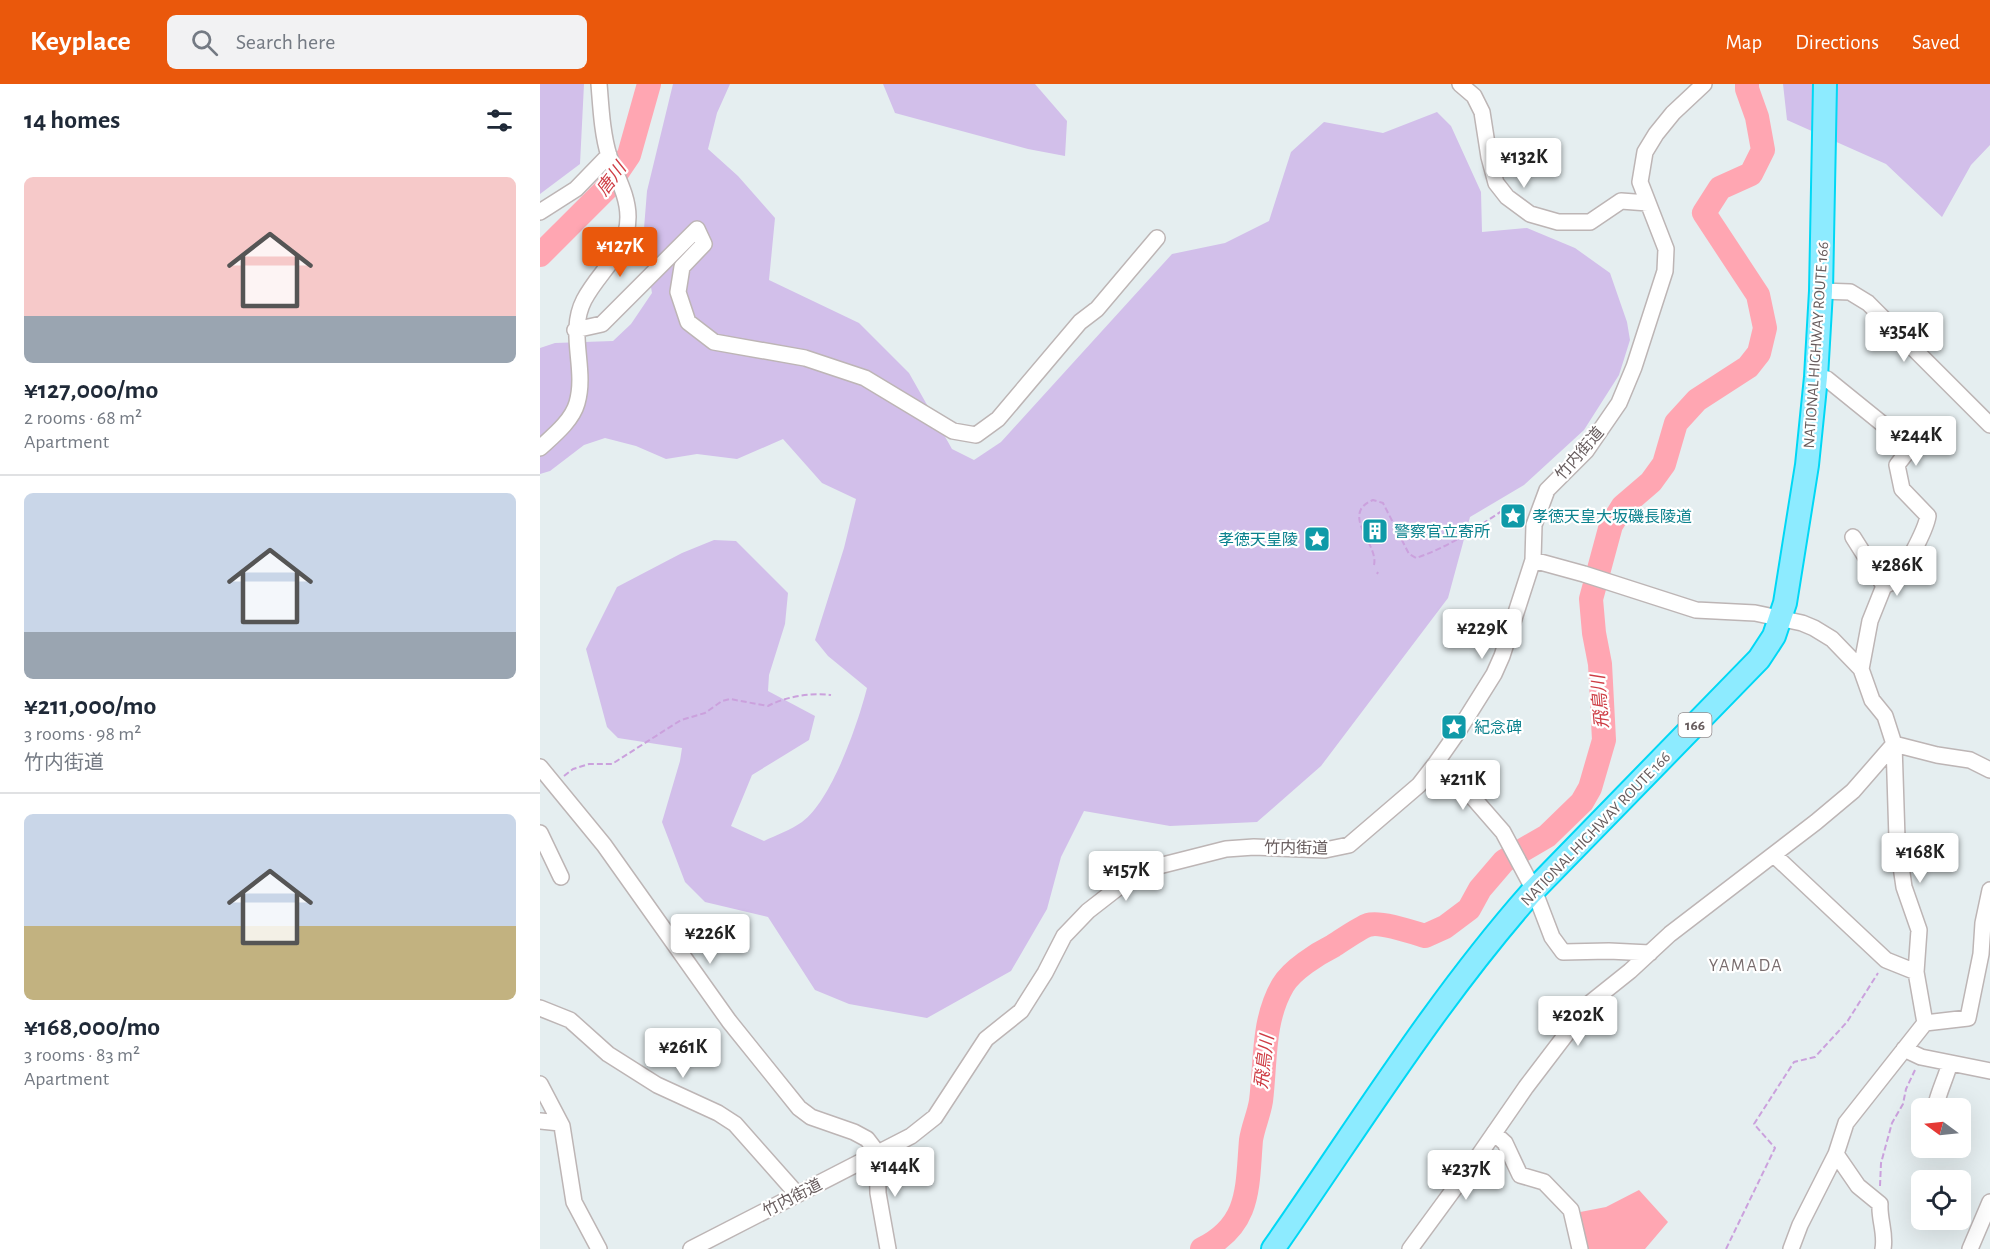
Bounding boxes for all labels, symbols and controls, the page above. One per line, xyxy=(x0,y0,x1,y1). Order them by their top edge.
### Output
search box xyxy=(167,15,587,69)
icon: search xyxy=(188,26,221,59)
text: Keyplace xyxy=(30,28,131,56)
text: Search here xyxy=(236,31,335,53)
text: Map xyxy=(1726,32,1762,53)
text: Directions xyxy=(1795,32,1879,53)
text: Saved xyxy=(1912,32,1960,53)
icon: filters xyxy=(483,104,516,137)
text: 14 homes xyxy=(24,107,120,133)
pin: ¥132K xyxy=(1482,138,1566,189)
text: ¥132K xyxy=(1500,147,1548,167)
water label: 唐川 xyxy=(592,157,631,199)
icon: home xyxy=(216,216,324,324)
pin: ¥127K xyxy=(578,227,662,278)
text: ¥127K xyxy=(596,236,644,256)
street label: NATIONAL HIGHWAY ROUTE 166 xyxy=(1801,241,1831,449)
pin: ¥354K xyxy=(1862,312,1946,363)
text: ¥354K xyxy=(1879,321,1929,341)
text: ¥127,000/mo xyxy=(24,377,158,403)
text: 2 rooms · 68 m² xyxy=(24,408,142,428)
pin: ¥244K xyxy=(1874,416,1958,467)
street label: 竹内街道 xyxy=(1552,424,1607,483)
text: ¥244K xyxy=(1890,425,1942,445)
text: Apartment xyxy=(24,432,109,452)
place icon: 孝徳天皇大坂磯長陵道 xyxy=(1498,501,1528,531)
place label: 孝徳天皇大坂磯長陵道 xyxy=(1532,508,1692,525)
building icon: 警察官立寄所 xyxy=(1360,516,1390,546)
place label: 警察官立寄所 xyxy=(1394,523,1490,540)
place icon: 孝徳天皇陵 xyxy=(1302,524,1332,554)
place label: 孝徳天皇陵 xyxy=(1218,531,1298,548)
icon: home xyxy=(216,532,324,640)
pin: ¥286K xyxy=(1855,546,1939,597)
text: ¥286K xyxy=(1871,555,1923,575)
pin: ¥229K xyxy=(1440,609,1524,660)
text: ¥229K xyxy=(1457,618,1507,638)
water label: 飛鳥川 xyxy=(1588,672,1612,730)
text: ¥211,000/mo xyxy=(24,693,156,719)
place icon: 紀念碑 xyxy=(1439,712,1469,742)
road number: 166 xyxy=(1678,713,1712,737)
place label: 紀念碑 xyxy=(1474,719,1522,736)
text: 3 rooms · 98 m² xyxy=(24,724,141,744)
street label: NATIONAL HIGHWAY ROUTE 166 xyxy=(1518,749,1673,909)
text: 竹内街道 xyxy=(24,753,104,773)
pin: ¥211K xyxy=(1421,760,1505,811)
text: ¥211K xyxy=(1440,769,1486,789)
pin: ¥168K xyxy=(1878,833,1962,884)
street label: 竹内街道 xyxy=(1264,838,1328,857)
text: ¥168K xyxy=(1896,842,1944,862)
pin: ¥157K xyxy=(1084,851,1168,902)
icon: home xyxy=(216,853,324,961)
text: ¥157K xyxy=(1103,860,1149,880)
pin: ¥226K xyxy=(668,914,752,965)
text: ¥226K xyxy=(685,923,735,943)
district label: YAMADA xyxy=(1709,957,1783,975)
pin: ¥202K xyxy=(1536,996,1620,1047)
text: ¥202K xyxy=(1552,1005,1604,1025)
text: ¥168,000/mo xyxy=(24,1014,160,1040)
pin: ¥261K xyxy=(641,1028,725,1079)
water label: 飛鳥川 xyxy=(1251,1032,1277,1090)
text: ¥261K xyxy=(659,1037,707,1057)
text: 3 rooms · 83 m² xyxy=(24,1045,140,1065)
text: Apartment xyxy=(24,1069,109,1089)
north arrow xyxy=(1911,1098,1971,1158)
map controls xyxy=(1911,1098,1971,1230)
pin: ¥144K xyxy=(853,1147,937,1198)
pin: ¥237K xyxy=(1424,1150,1508,1201)
text: ¥144K xyxy=(870,1156,920,1176)
text: ¥237K xyxy=(1442,1159,1490,1179)
button: locate xyxy=(1911,1170,1971,1230)
street label: 竹内街道 xyxy=(760,1175,825,1220)

